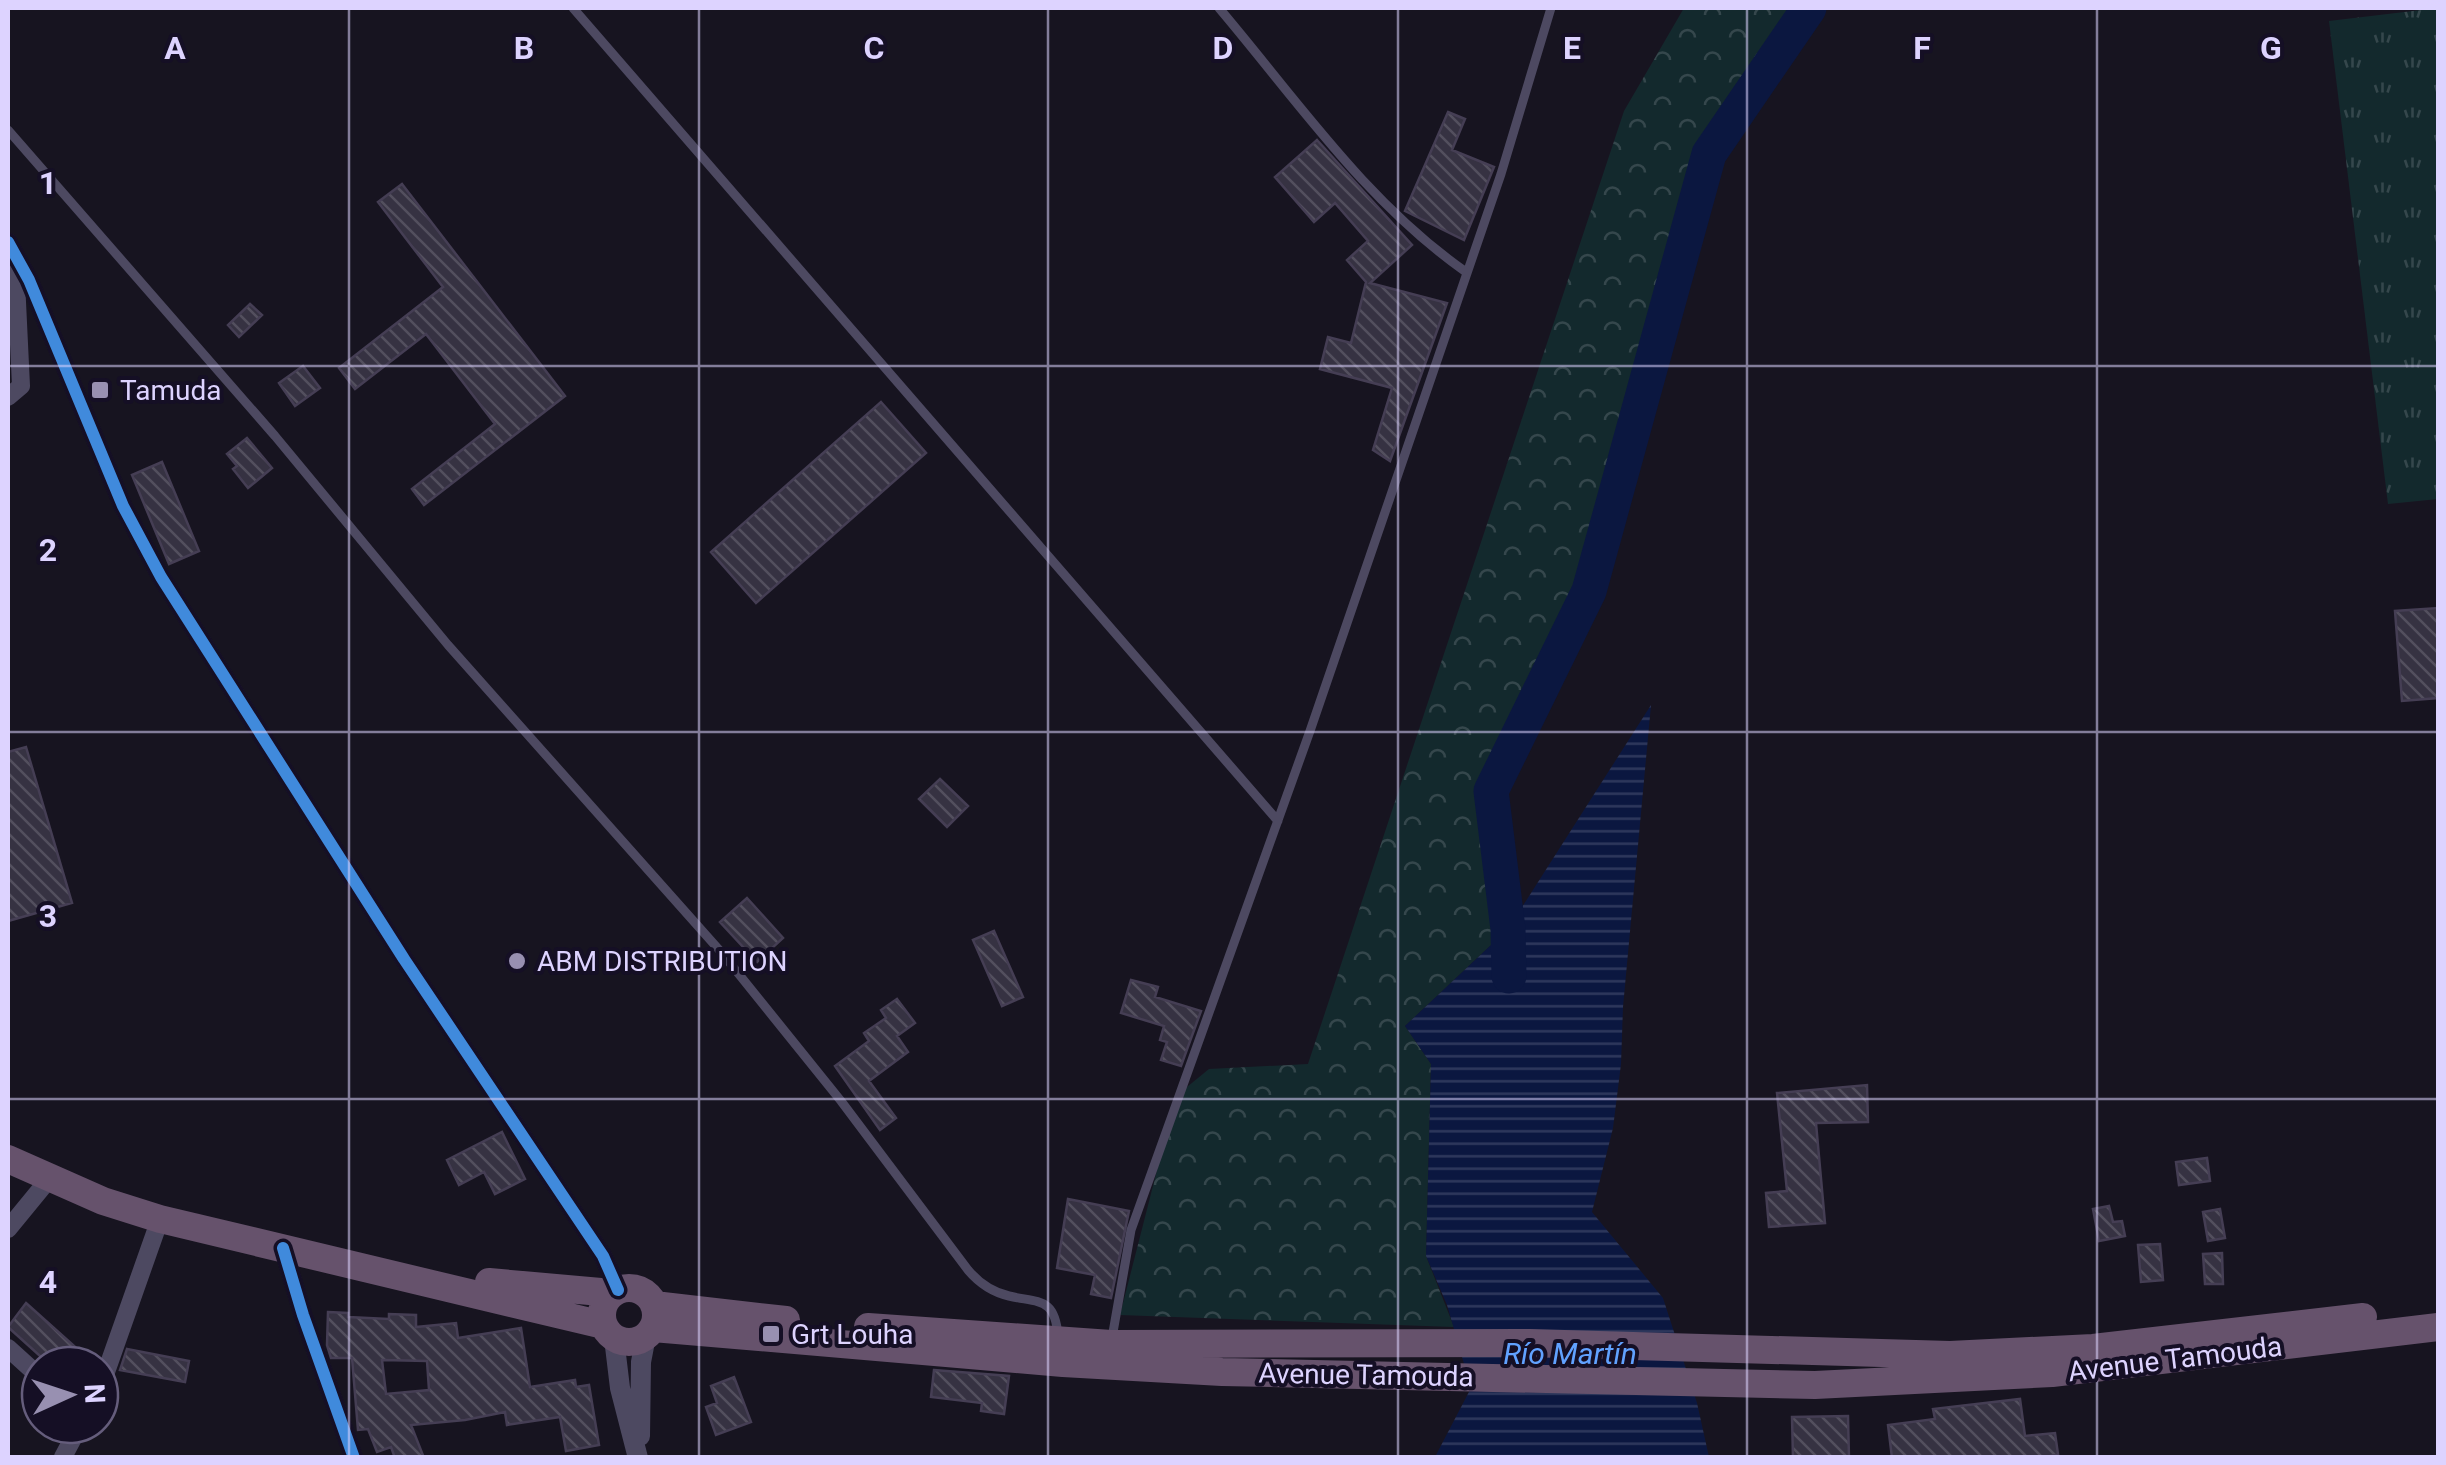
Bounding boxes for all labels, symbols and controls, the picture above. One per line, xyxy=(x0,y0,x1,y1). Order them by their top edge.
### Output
text: A xyxy=(164,29,186,67)
text: B xyxy=(514,29,534,67)
text: C xyxy=(864,29,884,67)
text: D xyxy=(1213,29,1233,67)
text: E xyxy=(1563,29,1581,67)
text: F xyxy=(1913,29,1931,67)
text: G xyxy=(2260,29,2282,67)
text: 1 xyxy=(39,164,57,202)
place label: Tamuda xyxy=(120,374,221,407)
marker: Tamuda xyxy=(89,379,111,401)
text: 2 xyxy=(39,531,57,569)
text: 3 xyxy=(39,897,57,935)
place label: ABM DISTRIBUTION xyxy=(537,945,787,978)
marker: ABM DISTRIBUTION xyxy=(506,950,528,972)
text: 4 xyxy=(39,1263,57,1301)
place label: Grt Louha xyxy=(791,1318,914,1351)
marker: Grt Louha xyxy=(760,1323,782,1345)
street label: Avenue Tamouda xyxy=(2066,1330,2284,1388)
water label: Río Martín xyxy=(1503,1336,1637,1371)
north arrow xyxy=(20,1345,120,1445)
street label: Avenue Tamouda xyxy=(1258,1357,1474,1393)
text: N xyxy=(77,1383,111,1404)

